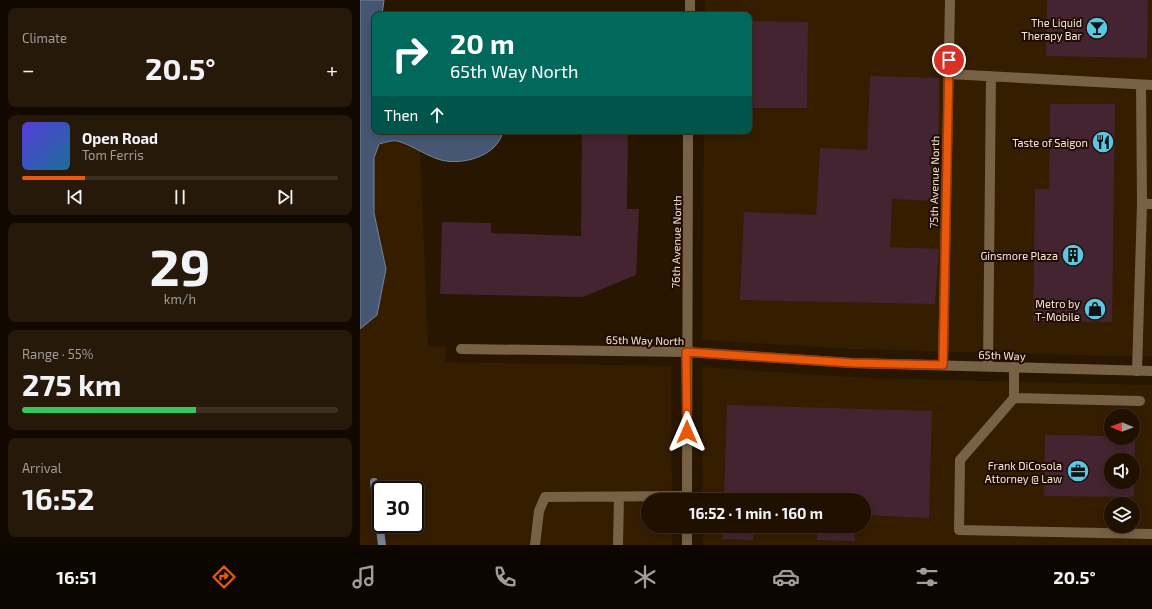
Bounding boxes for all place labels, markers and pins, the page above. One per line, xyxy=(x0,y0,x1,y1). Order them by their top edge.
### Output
bar icon: The Liquid Therapy Bar xyxy=(1084,15,1110,41)
place label: The Liquid Therapy Bar xyxy=(1021,16,1083,42)
pin xyxy=(932,43,966,77)
restaurant icon: Taste of Saigon xyxy=(1090,129,1116,155)
place label: Taste of Saigon xyxy=(1012,136,1088,149)
building icon: Ginsmore Plaza xyxy=(1060,242,1086,268)
place label: Ginsmore Plaza xyxy=(980,249,1058,262)
shop icon: Metro by T-Mobile xyxy=(1082,296,1108,322)
place label: Metro by T-Mobile xyxy=(1035,297,1080,323)
office icon: Frank DiCosola Attorney @ Law xyxy=(1065,458,1091,484)
place label: Frank DiCosola Attorney @ Law xyxy=(985,459,1062,485)

